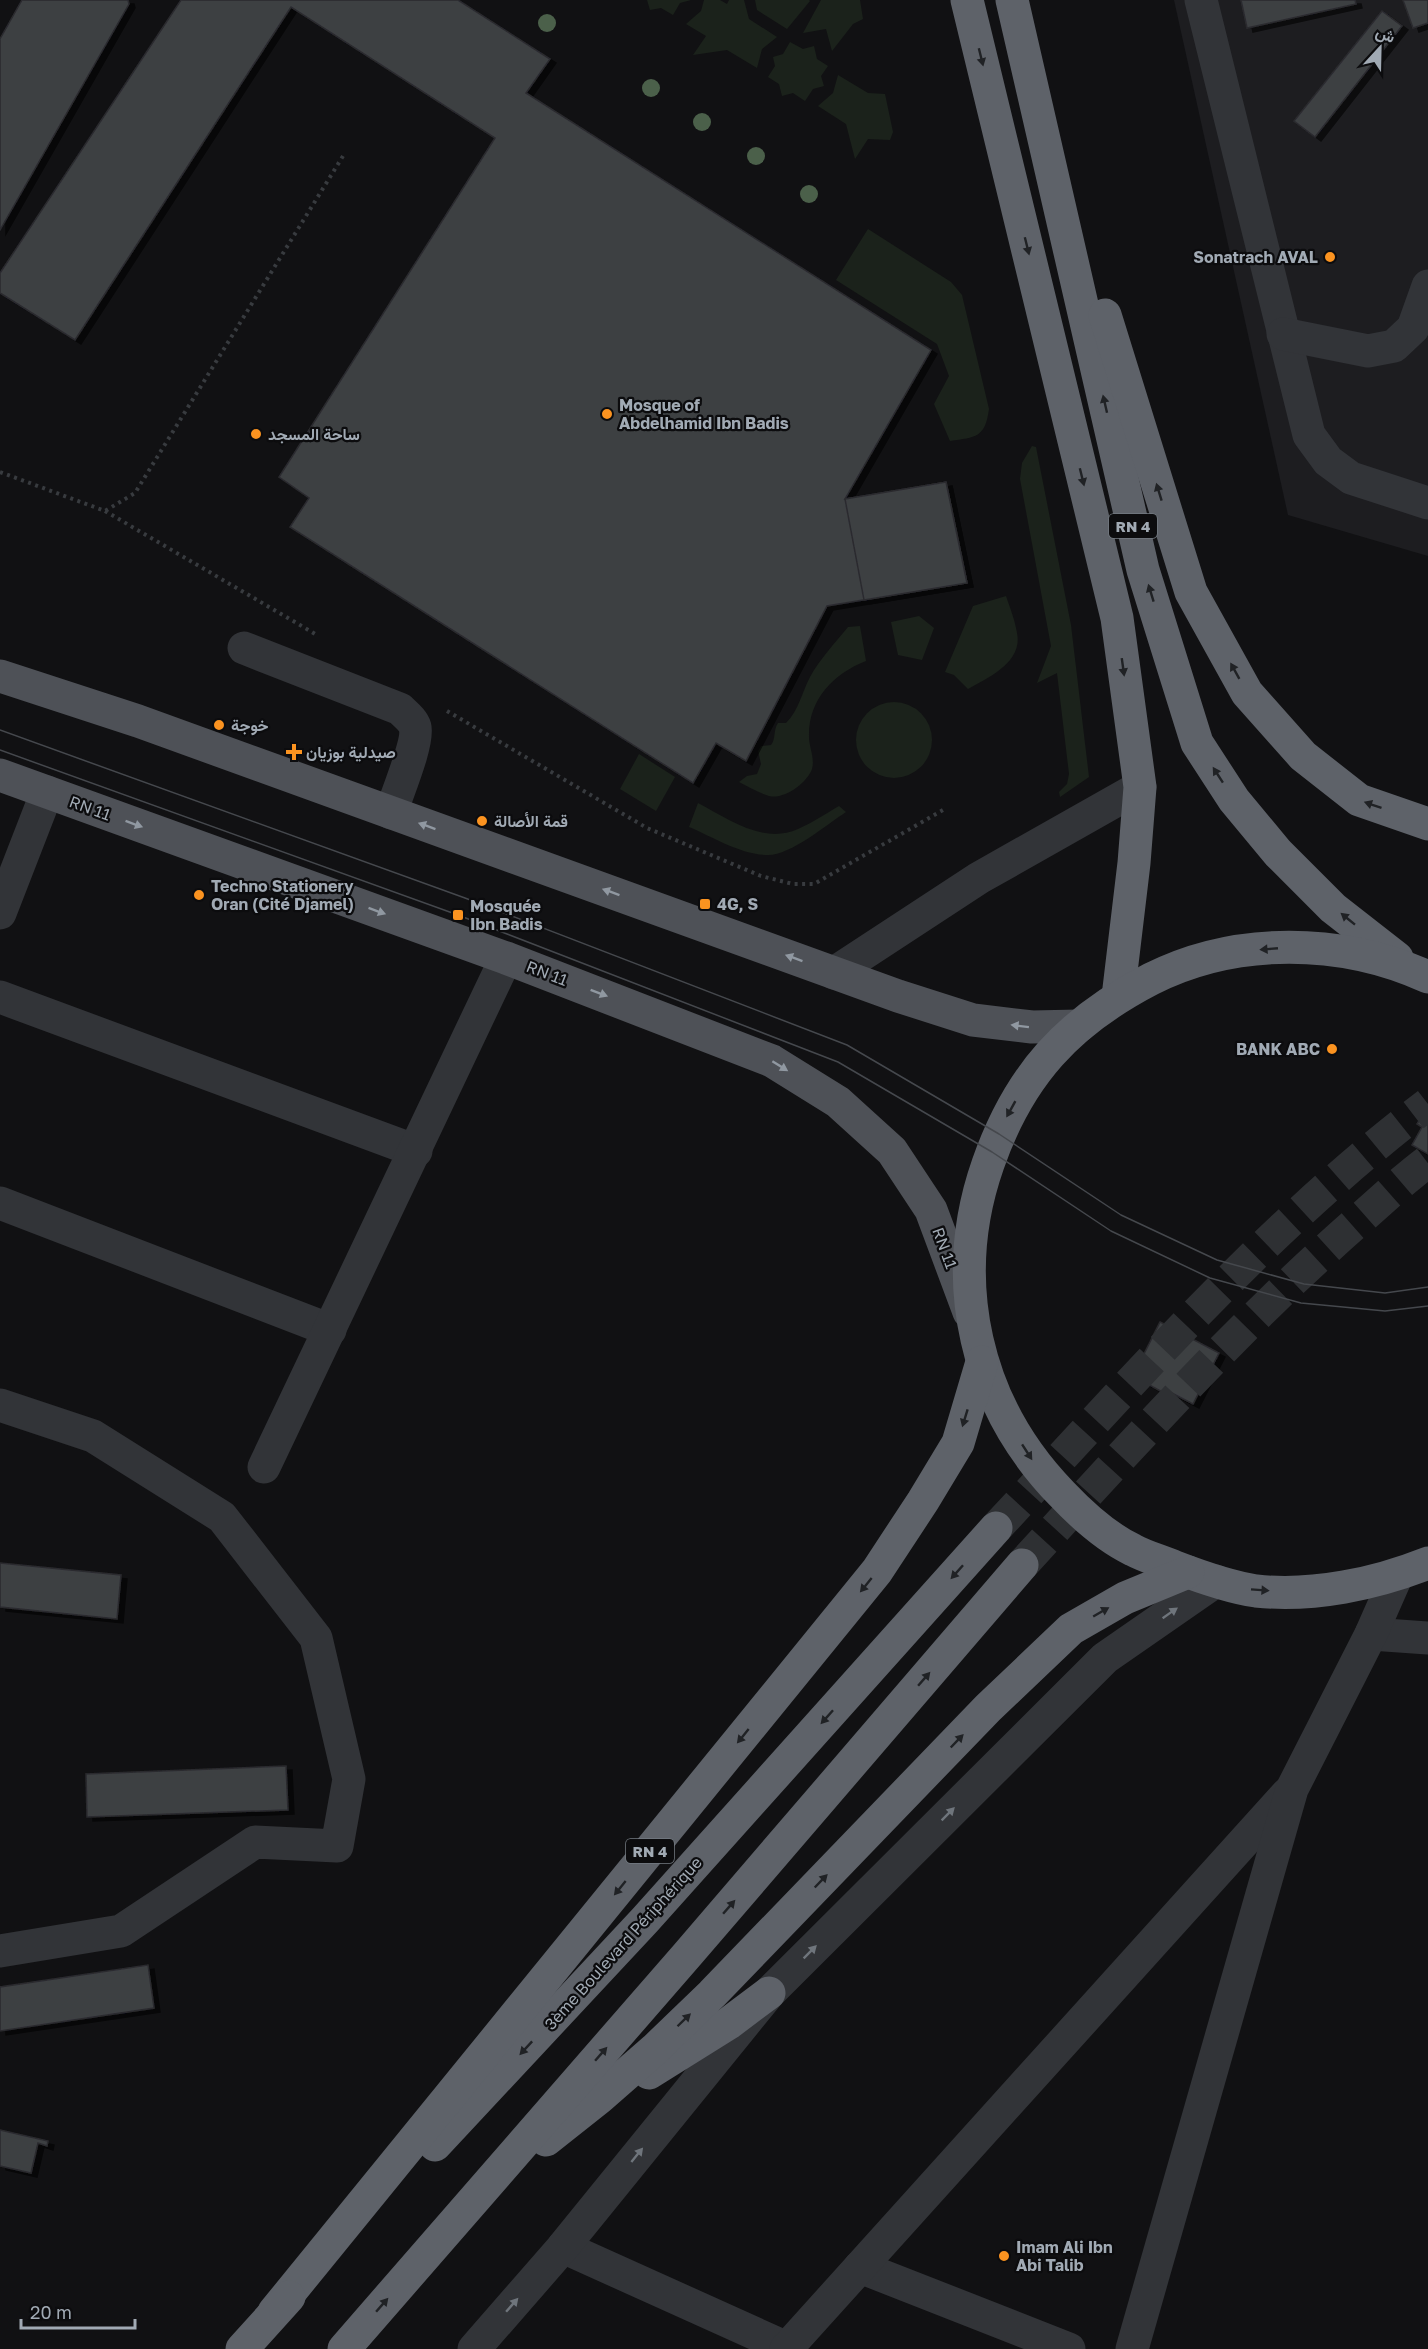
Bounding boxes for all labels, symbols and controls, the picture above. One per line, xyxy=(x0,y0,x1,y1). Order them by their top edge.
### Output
north arrow xyxy=(1350,18,1410,78)
text: ش xyxy=(1373,21,1398,47)
one-way arrow xyxy=(976,48,986,66)
one-way arrow xyxy=(1022,237,1032,256)
place label: Sonatrach AVAL xyxy=(1193,247,1318,267)
marker: Sonatrach AVAL xyxy=(1323,250,1337,264)
one-way arrow xyxy=(1100,394,1109,413)
place label: Mosque of Abdelhamid Ibn Badis xyxy=(619,395,789,433)
marker: Mosque of Abdelhamid Ibn Badis xyxy=(600,407,614,421)
place label: ساحة المسجد xyxy=(268,424,360,444)
marker: ساحة المسجد xyxy=(249,427,263,441)
one-way arrow xyxy=(1078,468,1088,486)
one-way arrow xyxy=(1154,483,1163,501)
road number: RN 4 xyxy=(1109,514,1157,538)
one-way arrow xyxy=(1146,584,1155,602)
one-way arrow xyxy=(1119,658,1128,677)
one-way arrow xyxy=(1230,662,1240,679)
place label: خوجة xyxy=(231,715,269,736)
marker: خوجة xyxy=(212,718,226,732)
place label: صيدلية بوزيان xyxy=(306,742,396,763)
marker: صيدلية بوزيان xyxy=(287,745,301,759)
one-way arrow xyxy=(1212,767,1223,783)
street label: RN 11 xyxy=(67,791,114,825)
one-way arrow xyxy=(1364,799,1382,809)
place label: قمة الأصالة xyxy=(494,811,568,831)
marker: قمة الأصالة xyxy=(475,814,489,828)
one-way arrow xyxy=(125,819,143,829)
one-way arrow xyxy=(418,820,436,830)
place label: Techno Stationery Oran (Cité Djamel) xyxy=(211,876,354,914)
one-way arrow xyxy=(602,887,620,897)
marker: Techno Stationery Oran (Cité Djamel) xyxy=(192,888,206,902)
place label: 4G, S xyxy=(717,894,759,914)
place label: Mosquée Ibn Badis xyxy=(470,896,543,934)
marker: 4G, S xyxy=(698,897,712,911)
one-way arrow xyxy=(368,907,386,917)
marker: Mosquée Ibn Badis xyxy=(451,908,465,922)
one-way arrow xyxy=(1340,913,1356,926)
one-way arrow xyxy=(1259,944,1278,953)
one-way arrow xyxy=(785,953,803,963)
street label: RN 11 xyxy=(524,956,571,990)
one-way arrow xyxy=(590,989,608,999)
one-way arrow xyxy=(1011,1021,1030,1031)
place label: BANK ABC xyxy=(1236,1039,1320,1059)
marker: BANK ABC xyxy=(1325,1042,1339,1056)
one-way arrow xyxy=(772,1060,788,1071)
one-way arrow xyxy=(1006,1101,1016,1118)
street label: RN 11 xyxy=(928,1225,962,1272)
one-way arrow xyxy=(960,1409,969,1427)
one-way arrow xyxy=(1021,1444,1033,1460)
one-way arrow xyxy=(951,1564,964,1579)
one-way arrow xyxy=(860,1577,873,1592)
one-way arrow xyxy=(1250,1585,1269,1595)
one-way arrow xyxy=(1093,1606,1109,1617)
one-way arrow xyxy=(1161,1607,1177,1619)
one-way arrow xyxy=(917,1672,930,1687)
one-way arrow xyxy=(821,1709,834,1724)
one-way arrow xyxy=(737,1729,749,1744)
one-way arrow xyxy=(949,1735,963,1749)
one-way arrow xyxy=(941,1808,955,1822)
road number: RN 4 xyxy=(626,1839,674,1863)
street label: 3ème Boulevard Périphérique xyxy=(540,1852,706,2034)
one-way arrow xyxy=(814,1874,828,1889)
one-way arrow xyxy=(613,1880,626,1896)
one-way arrow xyxy=(722,1900,735,1915)
one-way arrow xyxy=(803,1945,817,1959)
one-way arrow xyxy=(677,2014,691,2028)
one-way arrow xyxy=(520,2040,533,2055)
one-way arrow xyxy=(594,2047,607,2062)
one-way arrow xyxy=(631,2147,644,2163)
place label: Imam Ali Ibn Abi Talib xyxy=(1016,2237,1113,2275)
marker: Imam Ali Ibn Abi Talib xyxy=(997,2249,1011,2263)
scale bar xyxy=(21,2292,135,2330)
one-way arrow xyxy=(506,2297,519,2313)
one-way arrow xyxy=(375,2298,388,2313)
text: 20 m xyxy=(30,2301,72,2323)

